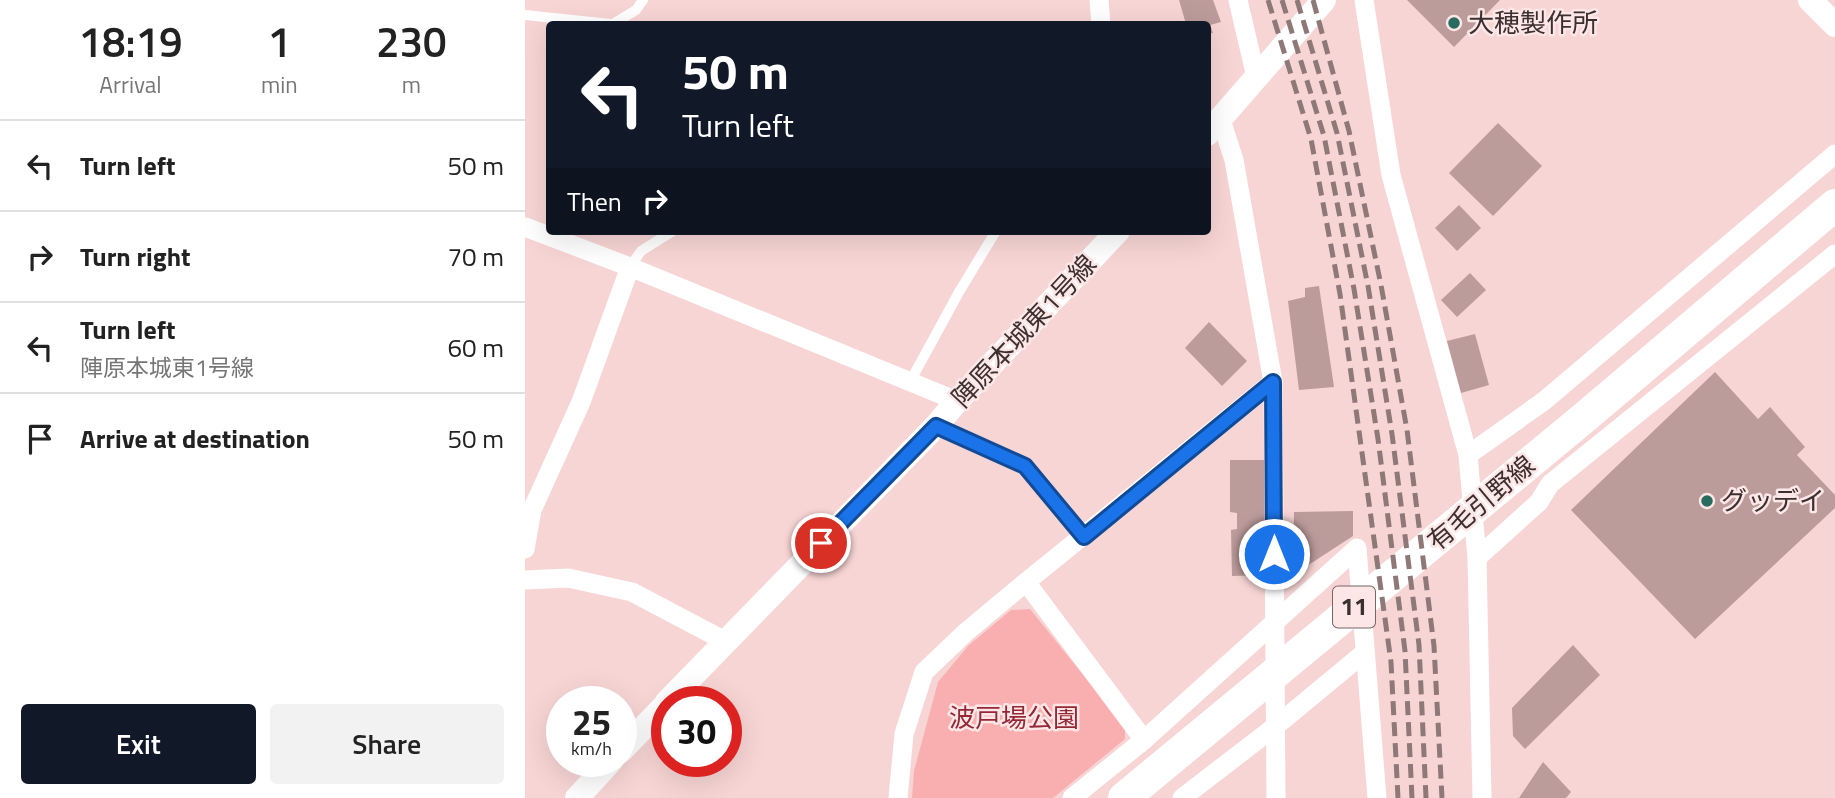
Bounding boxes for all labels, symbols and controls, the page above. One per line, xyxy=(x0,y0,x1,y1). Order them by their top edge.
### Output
place label: 大穂製作所 xyxy=(1468,3,1598,42)
text: 18:19 xyxy=(78,9,183,73)
text: 1 xyxy=(268,9,291,73)
text: 230 xyxy=(376,9,447,73)
marker: 大穂製作所 xyxy=(1446,15,1462,31)
text: 50 m xyxy=(682,33,789,108)
icon: left xyxy=(567,49,658,140)
text: Arrival xyxy=(99,67,162,102)
text: min xyxy=(261,67,298,102)
text: m xyxy=(402,67,421,102)
text: Turn left xyxy=(682,101,794,149)
text: Turn left xyxy=(80,146,175,185)
text: 50 m xyxy=(447,146,504,185)
icon: left xyxy=(21,147,59,185)
text: Then xyxy=(567,182,622,221)
icon: right xyxy=(636,182,674,220)
text: Turn right xyxy=(80,237,191,276)
text: 70 m xyxy=(447,237,504,276)
icon: right xyxy=(21,238,59,276)
street label: 陣原本城東1号線 xyxy=(942,245,1105,416)
text: Turn left xyxy=(80,310,175,349)
text: 60 m xyxy=(447,328,504,367)
icon: left xyxy=(21,329,59,367)
text: 陣原本城東1号線 xyxy=(80,350,254,385)
text: Arrive at destination xyxy=(80,419,310,458)
text: 50 m xyxy=(447,419,504,458)
icon: arrive xyxy=(21,420,59,458)
street label: 有毛引野線 xyxy=(1418,446,1543,559)
place label: グッデイ xyxy=(1721,481,1825,520)
marker: グッデイ xyxy=(1699,493,1715,509)
pin xyxy=(791,513,851,573)
position arrow xyxy=(1237,517,1311,591)
icon: arrive xyxy=(802,524,840,562)
road number: 11 xyxy=(1333,586,1375,628)
speed limit sign: 30 xyxy=(651,686,742,777)
text: 25 xyxy=(572,695,611,749)
park label: 波戸場公園 xyxy=(949,698,1079,737)
button: Exit xyxy=(21,704,256,784)
button: Share xyxy=(270,704,504,784)
text: km/h xyxy=(571,735,612,762)

